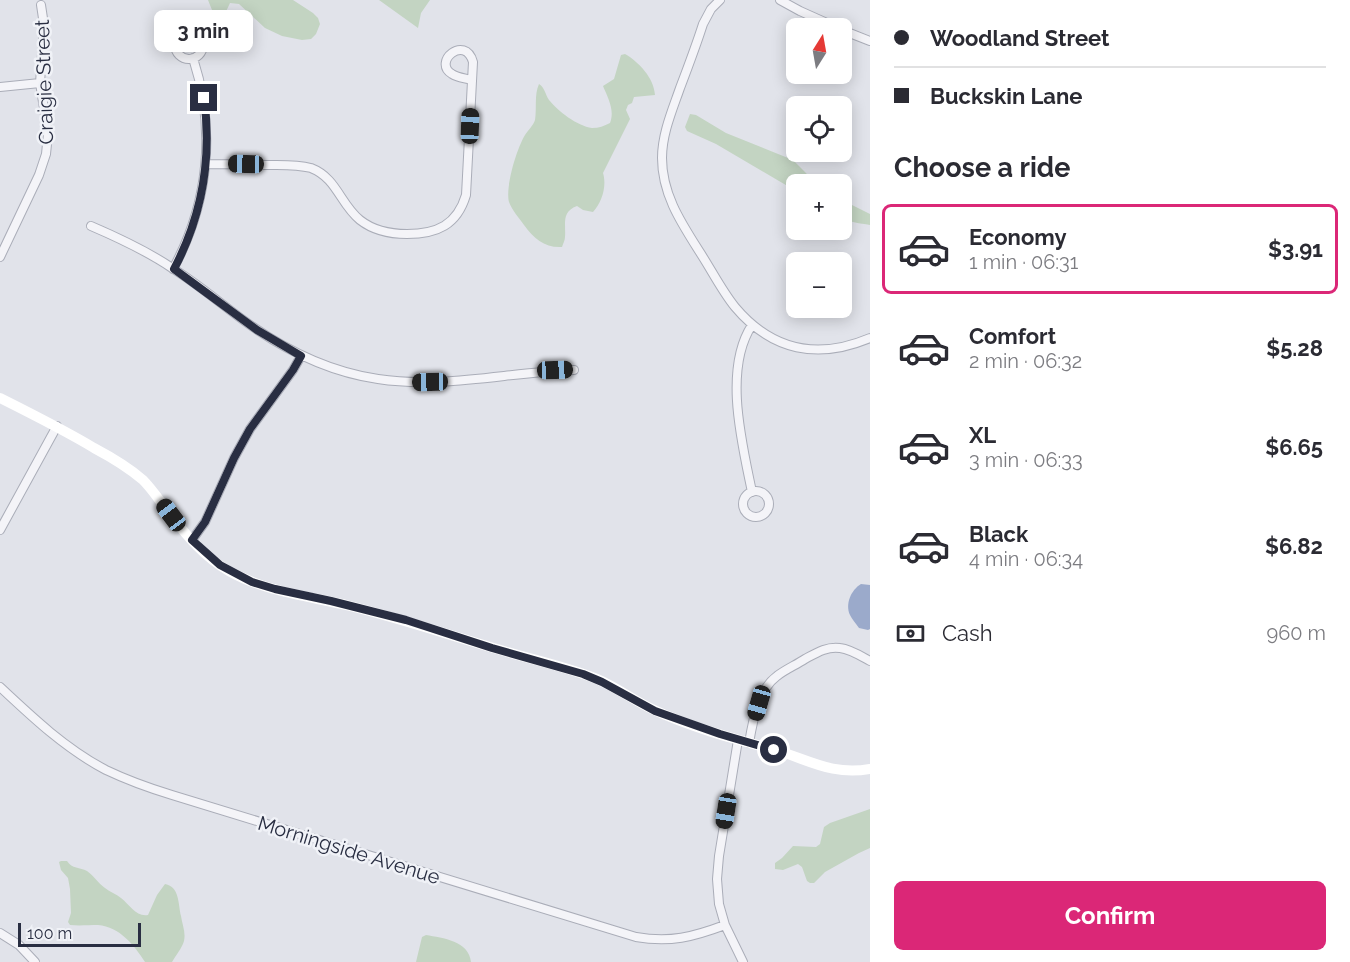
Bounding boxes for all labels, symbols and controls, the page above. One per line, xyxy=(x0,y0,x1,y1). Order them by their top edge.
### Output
callout: 3 min xyxy=(154,11,254,53)
north arrow xyxy=(786,18,852,84)
map controls xyxy=(786,18,852,318)
street label: Craigie Street xyxy=(30,19,58,145)
text: 3 min xyxy=(178,19,229,43)
text: Woodland Street xyxy=(930,25,1110,51)
text: Buckskin Lane xyxy=(930,83,1082,109)
route end xyxy=(190,84,217,111)
button: locate xyxy=(786,96,852,162)
car xyxy=(460,108,480,144)
text: Choose a ride xyxy=(894,152,1070,183)
car xyxy=(228,155,264,173)
button: + xyxy=(786,174,852,240)
icon: car xyxy=(897,222,951,276)
text: Economy xyxy=(969,224,1067,250)
text: $3.91 xyxy=(1268,236,1323,262)
text: 1 min · 06:31 xyxy=(969,250,1078,274)
button: − xyxy=(786,252,852,318)
icon: car xyxy=(897,321,951,375)
text: Comfort xyxy=(969,323,1056,349)
text: $5.28 xyxy=(1266,335,1323,361)
text: 2 min · 06:32 xyxy=(969,349,1082,373)
car xyxy=(537,360,573,380)
car xyxy=(412,373,448,391)
icon: car xyxy=(897,420,951,474)
text: XL xyxy=(969,422,996,448)
text: $6.65 xyxy=(1265,434,1323,460)
text: 3 min · 06:33 xyxy=(969,448,1083,472)
car xyxy=(153,495,189,535)
icon: car xyxy=(897,519,951,573)
text: Black xyxy=(969,521,1028,547)
text: $6.82 xyxy=(1265,533,1323,559)
text: 4 min · 06:34 xyxy=(969,547,1083,571)
icon: cash xyxy=(894,617,927,650)
text: Cash xyxy=(942,620,993,646)
text: 960 m xyxy=(1267,621,1326,645)
car xyxy=(745,683,773,723)
route start xyxy=(760,736,787,763)
car xyxy=(714,792,738,830)
street label: Morningside Avenue xyxy=(255,811,443,889)
button: Confirm xyxy=(894,881,1326,950)
scale bar xyxy=(18,920,141,948)
text: 100 m xyxy=(27,924,72,943)

